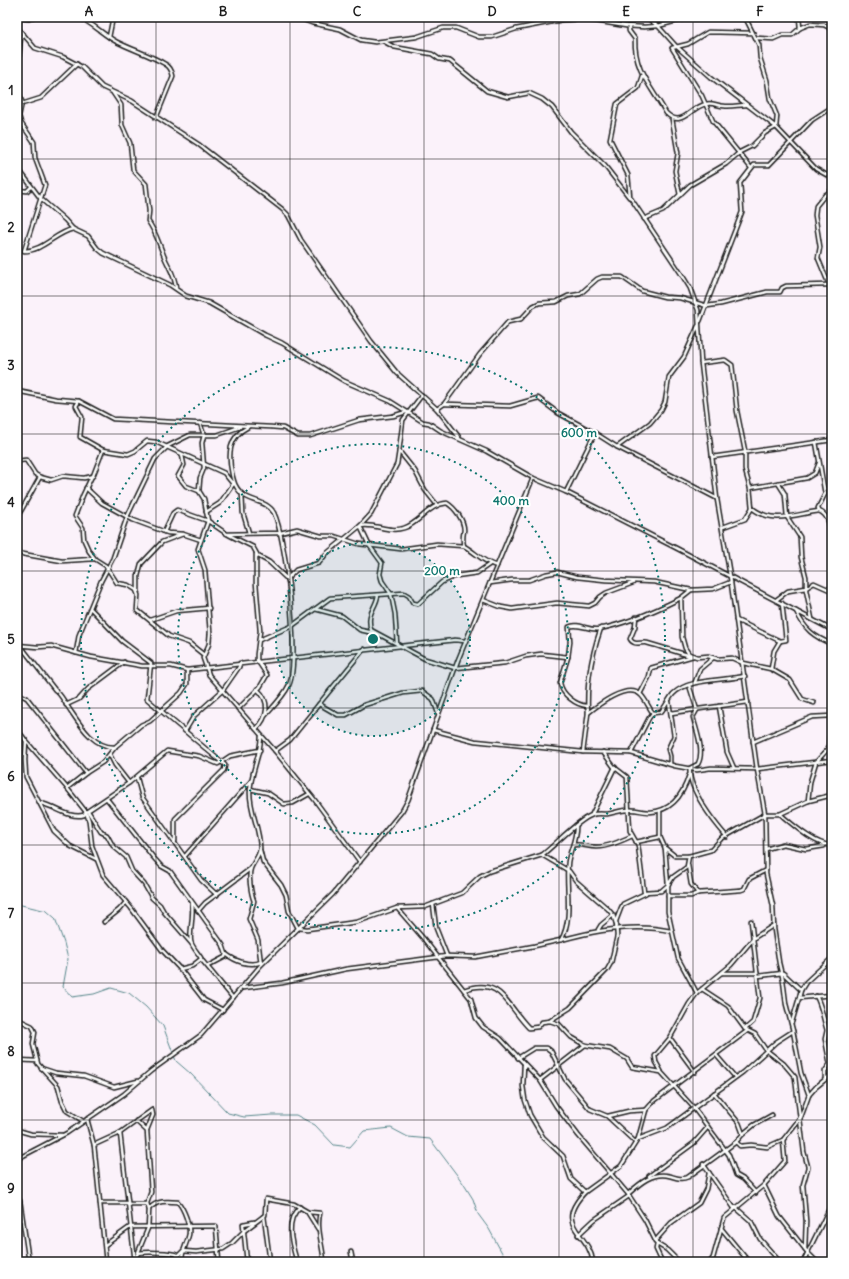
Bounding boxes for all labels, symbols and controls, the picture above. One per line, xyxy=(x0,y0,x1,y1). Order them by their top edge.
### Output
text: A xyxy=(85,3,94,20)
text: B xyxy=(219,3,228,20)
text: C xyxy=(353,3,362,20)
text: D xyxy=(487,3,497,20)
text: E xyxy=(622,3,630,20)
text: F xyxy=(756,3,764,20)
text: 1 xyxy=(8,82,14,99)
text: 2 xyxy=(7,219,15,236)
text: 3 xyxy=(7,357,15,374)
text: 600 m xyxy=(561,425,598,440)
text: 400 m xyxy=(493,493,530,508)
text: 4 xyxy=(7,494,15,511)
text: 200 m xyxy=(424,563,460,578)
text: 5 xyxy=(7,631,15,648)
centre of rings xyxy=(366,632,380,646)
text: 6 xyxy=(7,768,15,785)
text: 7 xyxy=(8,905,15,922)
text: 8 xyxy=(7,1043,15,1060)
text: 9 xyxy=(7,1180,15,1197)

